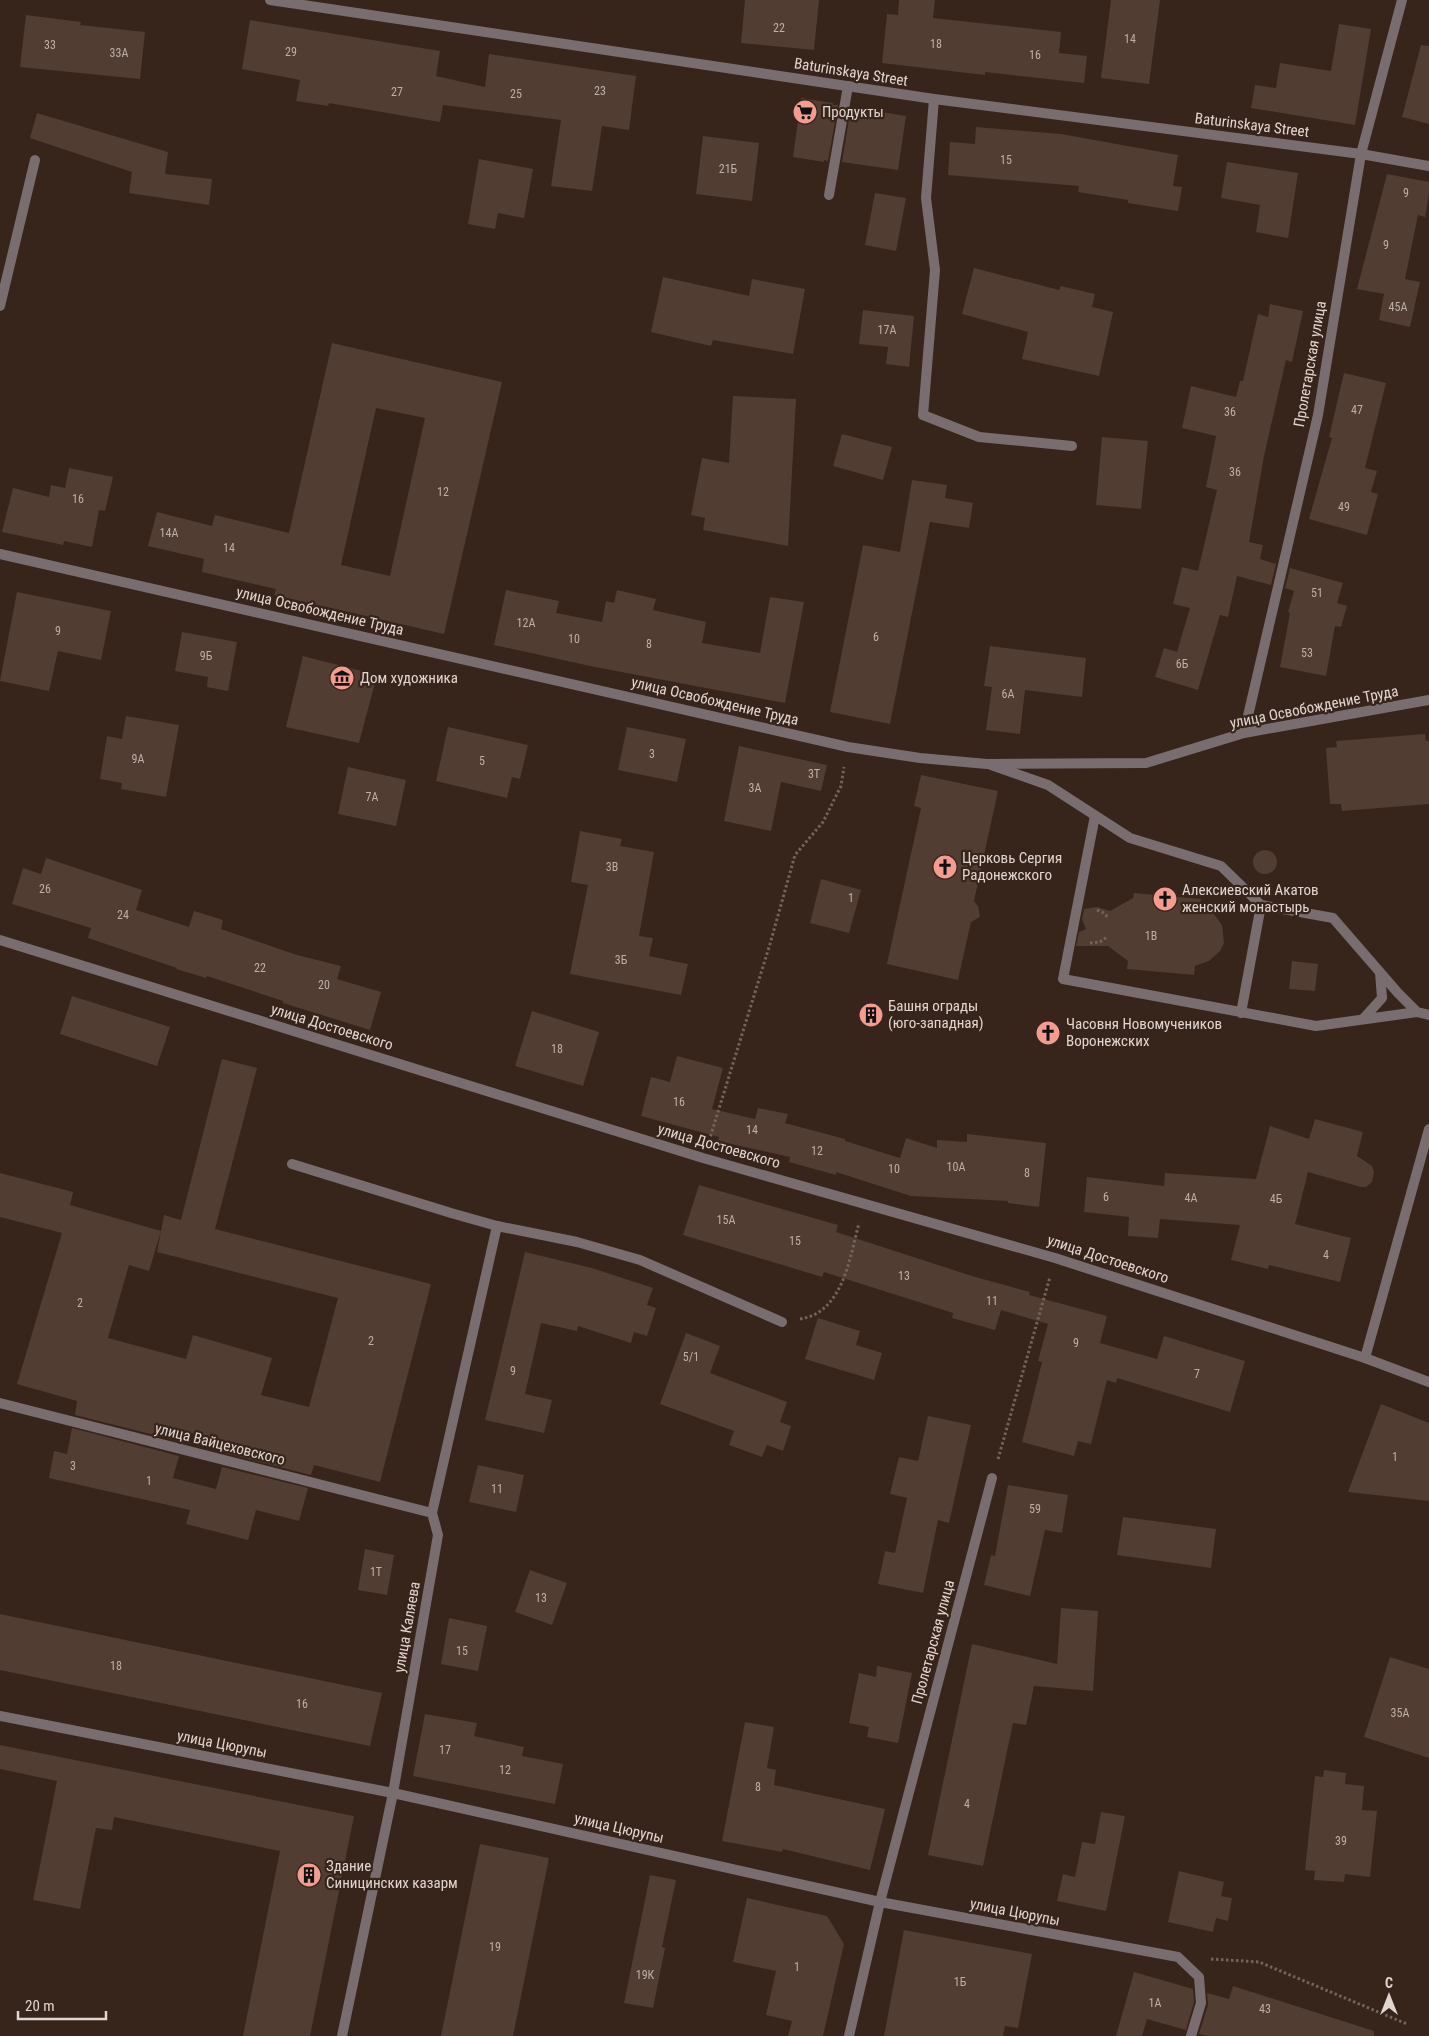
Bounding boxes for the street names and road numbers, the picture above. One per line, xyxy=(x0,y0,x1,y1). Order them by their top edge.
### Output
street label: Baturinskaya Street xyxy=(793,54,909,90)
street label: Baturinskaya Street xyxy=(1194,109,1310,141)
street label: Пролетарская улица xyxy=(1290,299,1330,429)
street label: улица Освобождение Труда xyxy=(235,583,405,639)
street label: улица Освобождение Труда xyxy=(630,673,800,729)
street label: улица Освобождение Труда xyxy=(1228,682,1400,732)
street label: улица Достоевского xyxy=(269,1000,395,1054)
street label: улица Достоевского xyxy=(656,1120,782,1172)
street label: улица Достоевского xyxy=(1045,1231,1171,1287)
street label: улица Вайцеховского xyxy=(153,1419,287,1469)
street label: Пролетарская улица xyxy=(908,1578,958,1706)
street label: улица Каляева xyxy=(390,1580,424,1674)
street label: улица Цюрупы xyxy=(175,1726,269,1762)
street label: улица Цюрупы xyxy=(572,1809,666,1847)
street label: улица Цюрупы xyxy=(968,1894,1062,1930)

